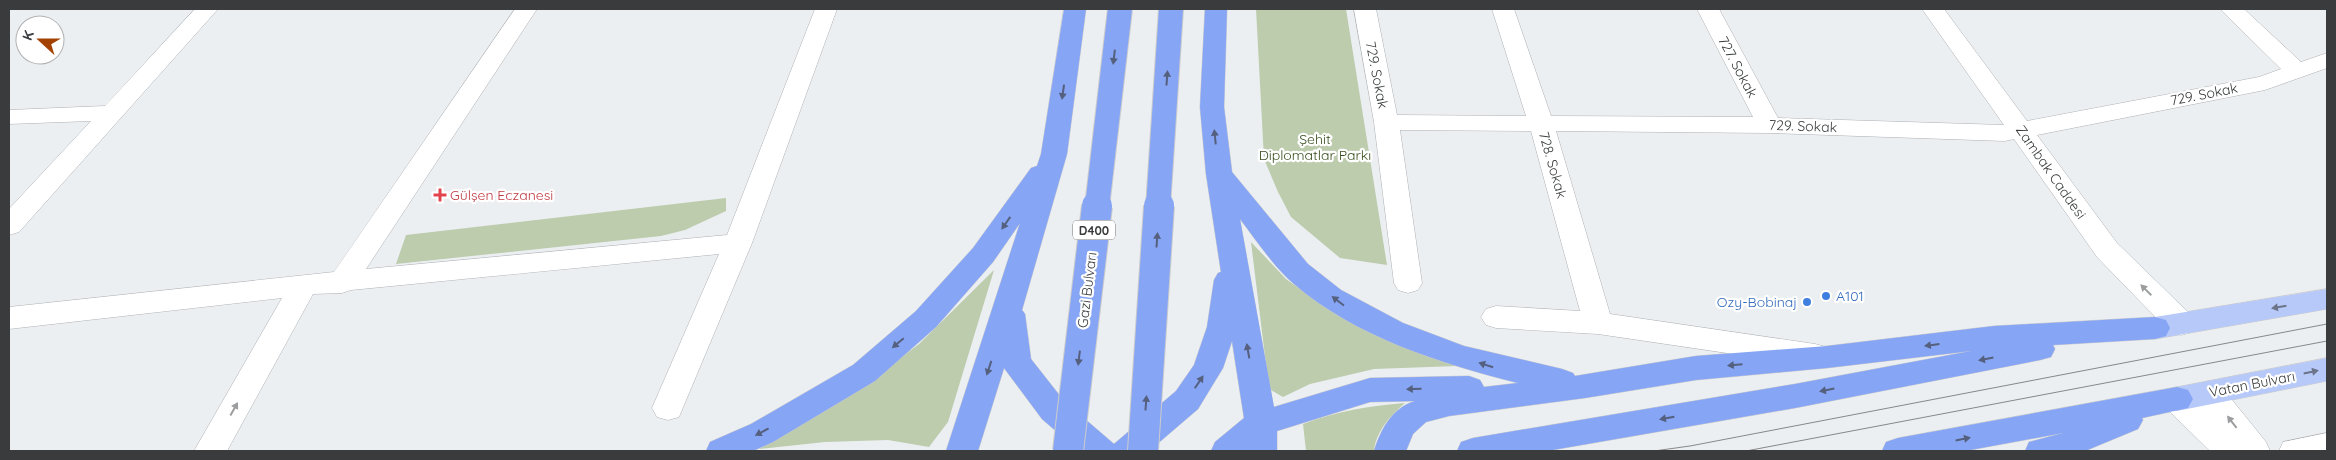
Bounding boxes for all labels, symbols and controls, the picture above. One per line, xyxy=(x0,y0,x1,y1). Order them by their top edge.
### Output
north arrow xyxy=(15,15,65,65)
text: K xyxy=(18,28,38,43)
street label: 727. Sokak xyxy=(1714,33,1762,101)
street label: 729. Sokak xyxy=(1362,40,1392,110)
one-way arrow xyxy=(1110,49,1118,65)
one-way arrow xyxy=(1163,70,1171,86)
street label: 729. Sokak xyxy=(2169,79,2239,109)
one-way arrow xyxy=(1059,84,1067,100)
street label: 729. Sokak xyxy=(1769,116,1837,136)
street label: Zambak Caddesi xyxy=(2012,122,2090,222)
one-way arrow xyxy=(1211,128,1219,144)
park label: Şehit Diplomatlar Parkı xyxy=(1259,130,1371,164)
street label: 728. Sokak xyxy=(1535,130,1571,200)
place label: Gülşen Eczanesi xyxy=(450,186,553,204)
marker: Gülşen Eczanesi xyxy=(434,189,446,201)
one-way arrow xyxy=(1001,216,1011,230)
road number: D400 xyxy=(1073,220,1115,240)
one-way arrow xyxy=(1153,232,1161,248)
street label: Gazi Bulvarı xyxy=(1073,251,1101,329)
one-way arrow xyxy=(2140,284,2152,296)
place label: A101 xyxy=(1836,287,1864,305)
marker: A101 xyxy=(1820,290,1832,302)
place label: Ozy-Bobinaj xyxy=(1717,293,1797,311)
one-way arrow xyxy=(1331,296,1345,306)
marker: Ozy-Bobinaj xyxy=(1801,296,1813,308)
one-way arrow xyxy=(2271,303,2287,311)
one-way arrow xyxy=(891,338,904,349)
one-way arrow xyxy=(1923,341,1939,349)
one-way arrow xyxy=(1244,343,1252,359)
one-way arrow xyxy=(1075,350,1083,366)
one-way arrow xyxy=(1978,356,1994,364)
one-way arrow xyxy=(984,361,992,376)
one-way arrow xyxy=(1479,361,1494,368)
one-way arrow xyxy=(1727,361,1743,369)
street label: Vatan Bulvarı xyxy=(2208,367,2296,401)
one-way arrow xyxy=(2303,368,2318,376)
one-way arrow xyxy=(1194,375,1204,388)
one-way arrow xyxy=(1406,385,1422,393)
one-way arrow xyxy=(1818,386,1834,394)
one-way arrow xyxy=(1143,394,1151,410)
one-way arrow xyxy=(230,401,238,416)
one-way arrow xyxy=(1658,414,1674,422)
one-way arrow xyxy=(2226,416,2237,429)
one-way arrow xyxy=(755,428,770,436)
one-way arrow xyxy=(1955,435,1970,443)

